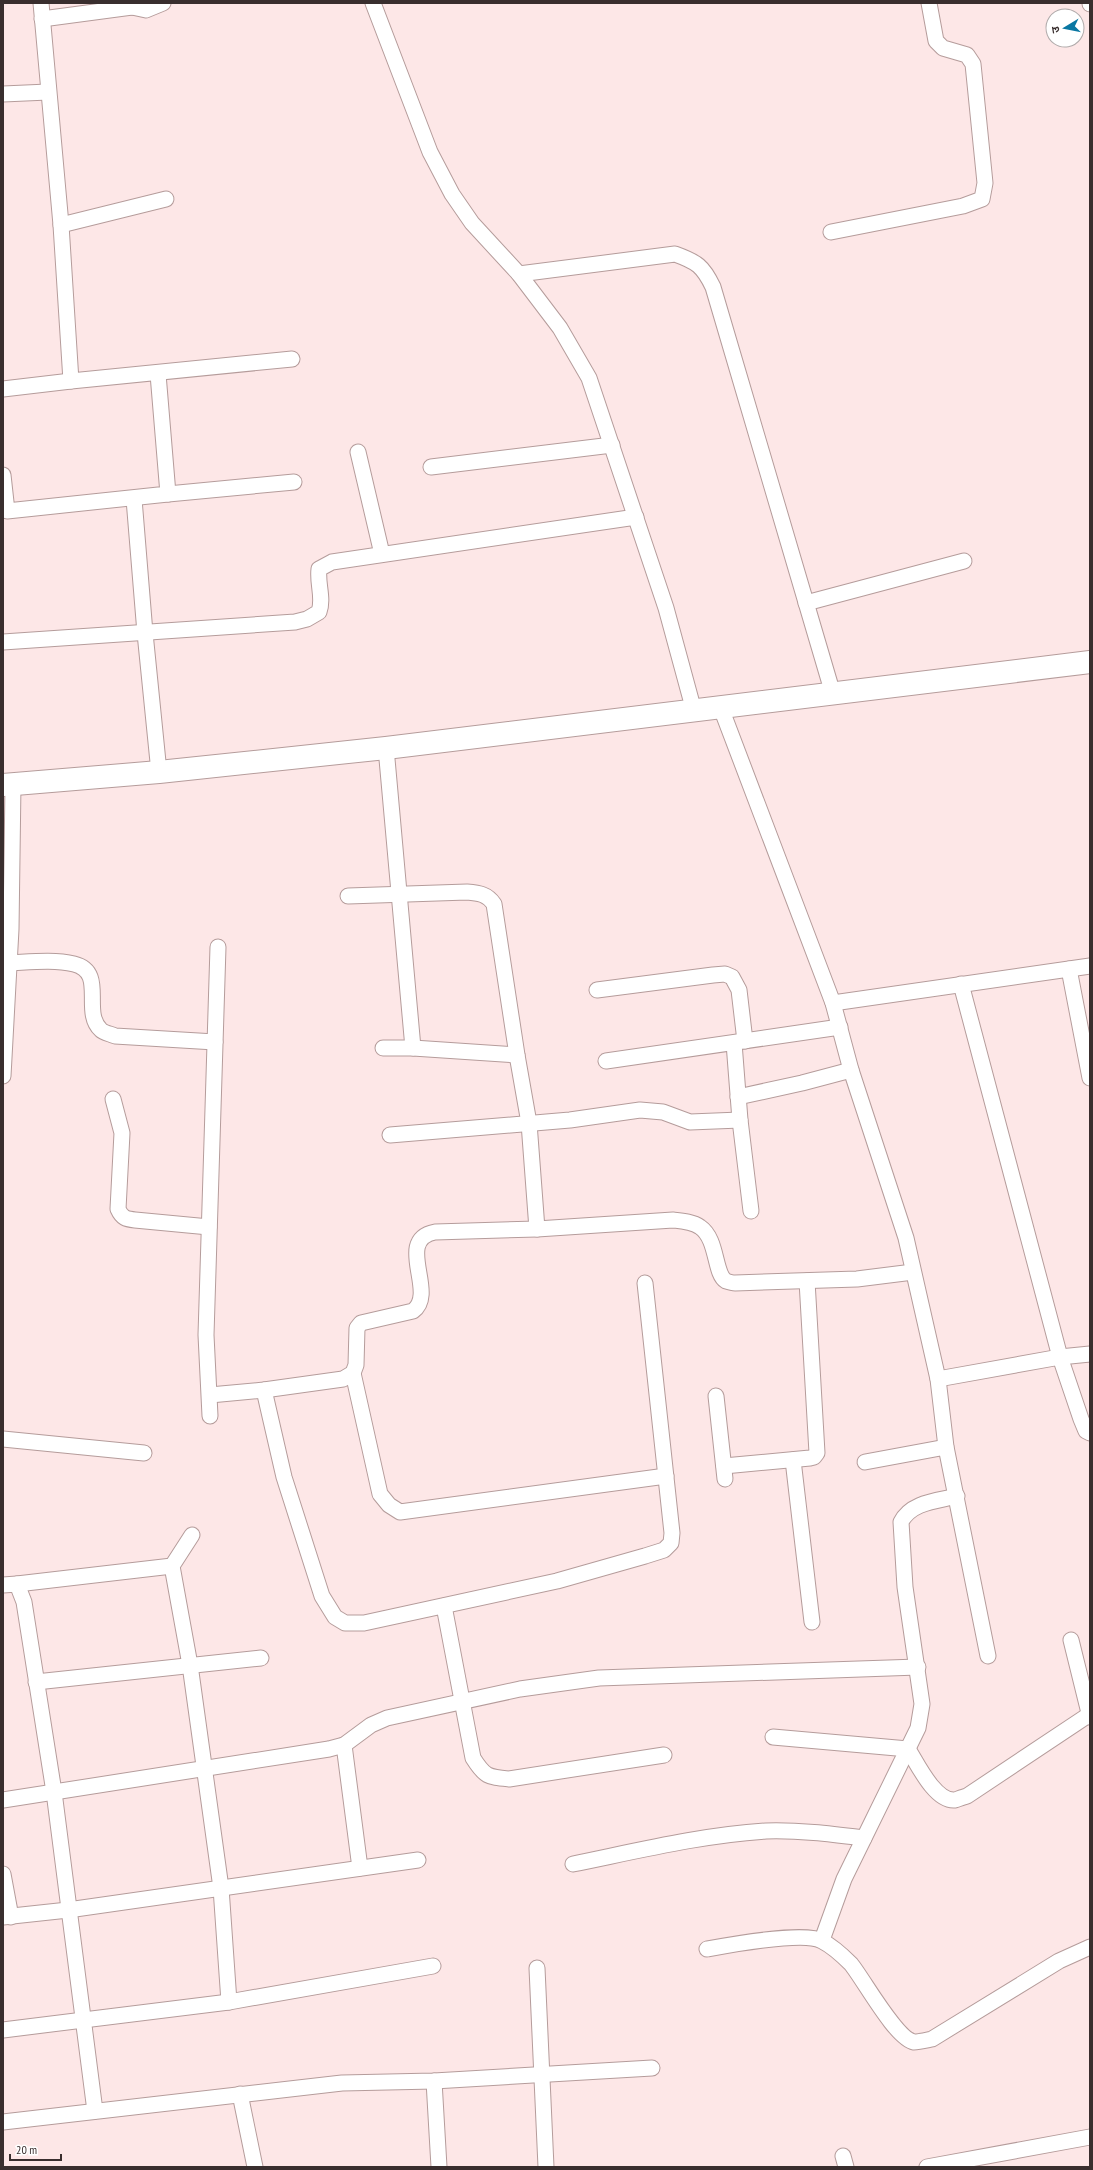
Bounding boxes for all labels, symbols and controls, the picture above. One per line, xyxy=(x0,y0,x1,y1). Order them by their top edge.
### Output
north arrow xyxy=(1045,8,1085,48)
text: उ xyxy=(1048,25,1063,34)
scale bar xyxy=(10,2136,61,2162)
text: 20 m xyxy=(16,2142,37,2157)

